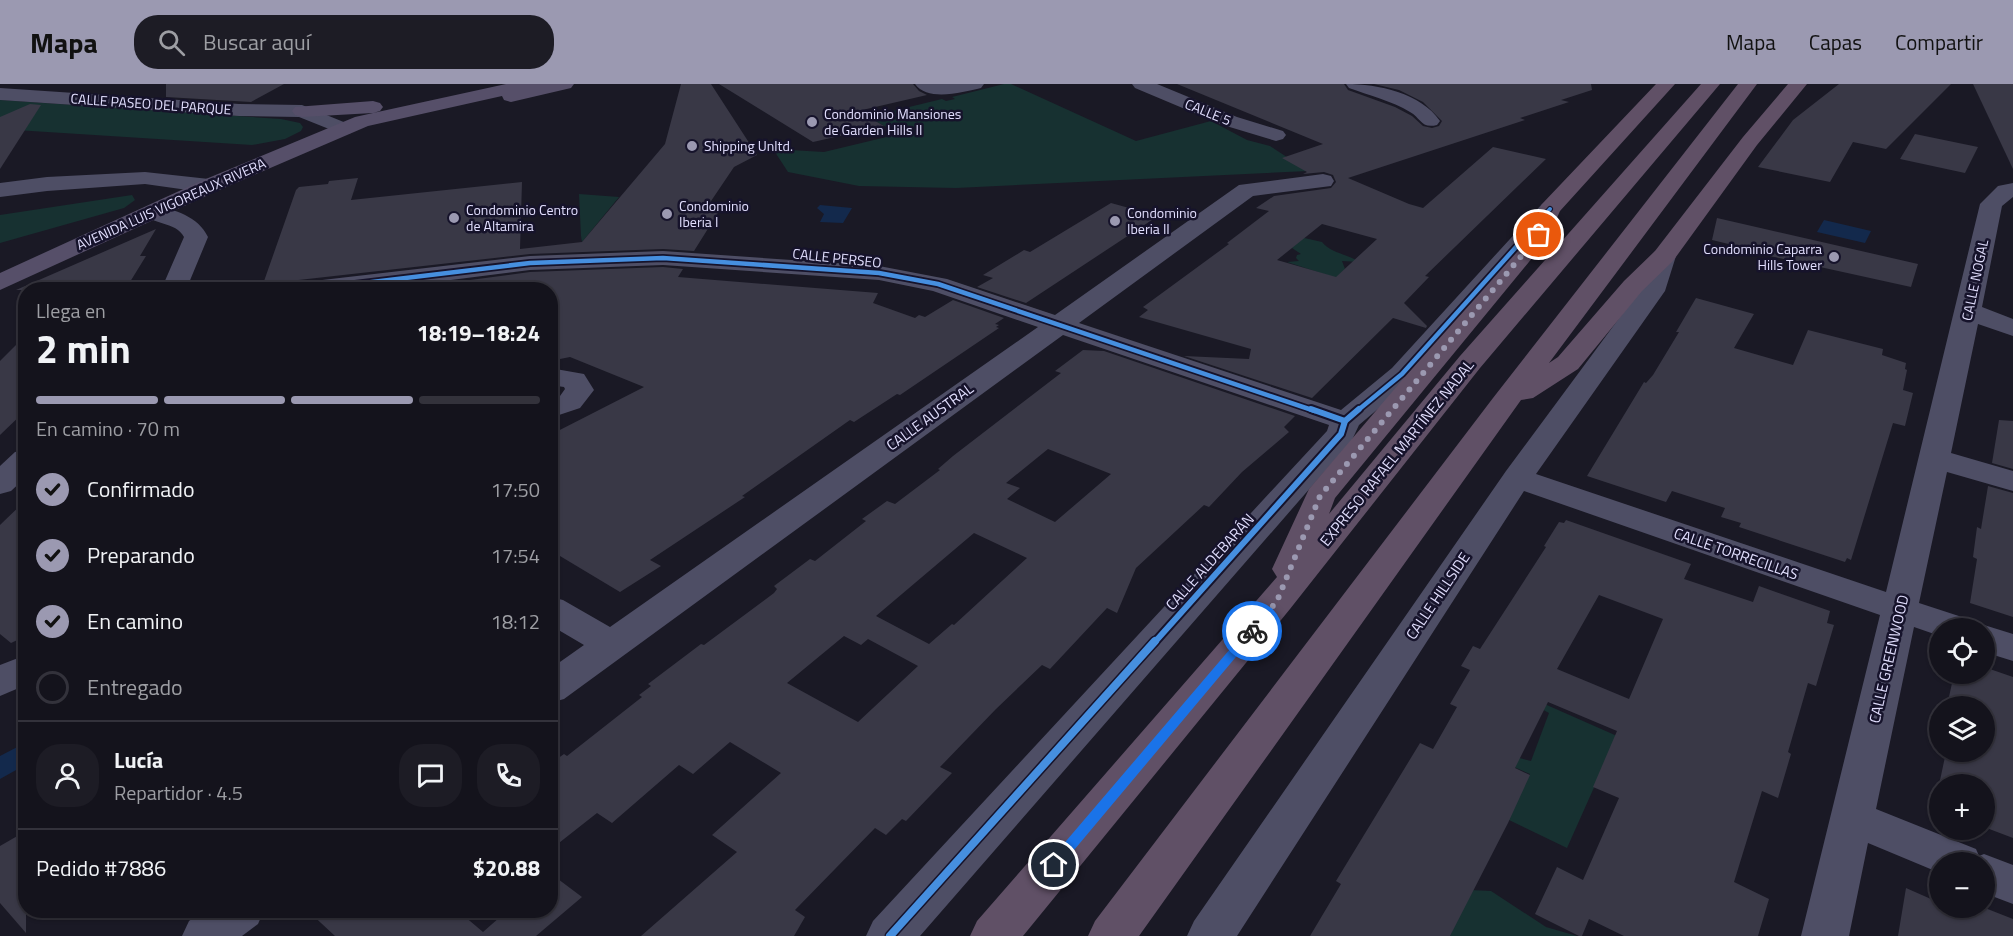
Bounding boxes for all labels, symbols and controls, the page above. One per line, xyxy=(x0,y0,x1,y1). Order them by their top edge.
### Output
search box xyxy=(134,15,554,69)
text: Mapa xyxy=(30,21,98,64)
text: Buscar aquí xyxy=(203,25,311,59)
icon: search xyxy=(155,26,188,59)
text: Mapa xyxy=(1726,26,1776,58)
text: Capas xyxy=(1809,26,1862,58)
text: Compartir xyxy=(1895,26,1983,58)
street label: CALLE PASEO DEL PARQUE xyxy=(70,87,232,120)
street label: CALLE 5 xyxy=(1182,93,1235,130)
place label: Condominio Mansiones de Garden Hills II xyxy=(824,103,961,140)
marker: Condominio Mansiones de Garden Hills II xyxy=(805,115,819,129)
place label: Shipping Unltd. xyxy=(704,135,793,156)
marker: Shipping Unltd. xyxy=(685,139,699,153)
street label: AVENIDA LUIS VIGOREAUX RIVERA xyxy=(73,152,270,255)
place label: Condominio Iberia I xyxy=(679,195,749,232)
place label: Condominio Centro de Altamira xyxy=(466,199,578,236)
place label: Condominio Iberia II xyxy=(1127,202,1197,239)
marker: Condominio Iberia I xyxy=(660,207,674,221)
pin xyxy=(1513,209,1564,260)
marker: Condominio Centro de Altamira xyxy=(447,211,461,225)
marker: Condominio Iberia II xyxy=(1108,214,1122,228)
icon: bag xyxy=(1522,218,1555,251)
street label: CALLE NOGAL xyxy=(1956,237,1993,322)
place label: Condominio Caparra Hills Tower xyxy=(1703,238,1822,275)
street label: CALLE PERSEO xyxy=(792,242,883,273)
marker: Condominio Caparra Hills Tower xyxy=(1827,250,1841,264)
text: Llega en xyxy=(36,295,106,326)
text: 18:19–18:24 xyxy=(417,316,540,350)
text: 2 min xyxy=(36,319,131,378)
street label: EXPRESO RAFAEL MARTÍNEZ NADAL xyxy=(1314,354,1479,551)
street label: CALLE AUSTRAL xyxy=(881,377,978,456)
text: En camino · 70 m xyxy=(36,413,180,444)
text: Confirmado xyxy=(87,472,195,506)
icon: check xyxy=(36,473,69,506)
text: 17:50 xyxy=(491,474,540,505)
street label: CALLE ALDEBARÁN xyxy=(1160,508,1259,615)
street label: CALLE TORRECILLAS xyxy=(1671,521,1802,586)
text: Preparando xyxy=(87,538,195,572)
icon: check xyxy=(36,539,69,572)
text: 17:54 xyxy=(491,540,540,571)
street label: CALLE HILLSIDE xyxy=(1400,547,1475,644)
street label: CALLE GREENWOOD xyxy=(1863,592,1914,725)
courier xyxy=(1222,601,1282,661)
text: En camino xyxy=(87,604,183,638)
icon: check xyxy=(36,605,69,638)
text: 18:12 xyxy=(491,606,540,637)
icon: bike xyxy=(1236,615,1269,648)
map controls xyxy=(1929,618,1995,918)
button: locate xyxy=(1929,618,1995,684)
text: Entregado xyxy=(87,670,183,704)
button: layers xyxy=(1929,696,1995,762)
text: Lucía xyxy=(114,743,163,777)
button: person xyxy=(36,744,99,807)
button: chat xyxy=(399,744,462,807)
button: phone xyxy=(477,744,540,807)
button: + xyxy=(1929,774,1995,840)
text: Repartidor · 4.5 xyxy=(114,777,243,808)
pin xyxy=(1028,839,1079,890)
icon: home xyxy=(1037,848,1070,881)
text: Pedido #7886 xyxy=(36,851,166,885)
text: $20.88 xyxy=(473,851,540,885)
button: − xyxy=(1929,852,1995,918)

